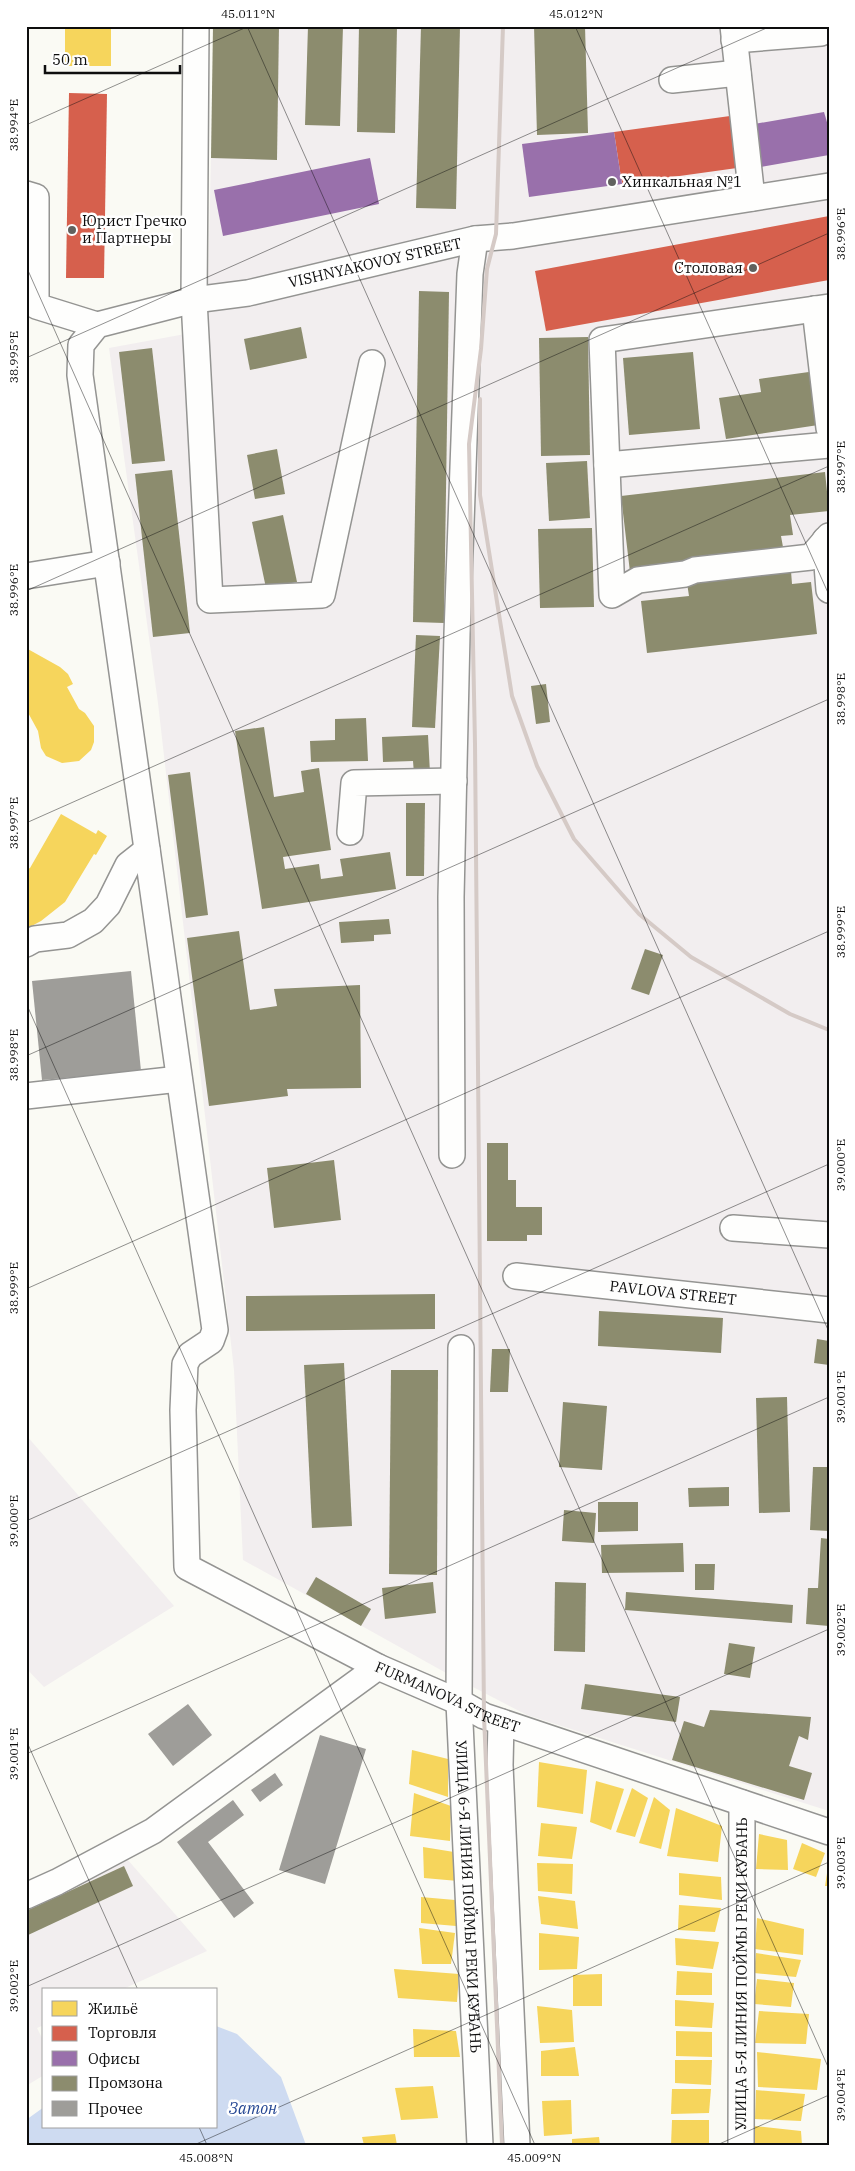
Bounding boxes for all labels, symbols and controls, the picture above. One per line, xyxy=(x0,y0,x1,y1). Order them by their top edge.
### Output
text: 45.011°N xyxy=(221,6,275,21)
text: 45.012°N xyxy=(549,6,603,21)
scale bar xyxy=(45,42,180,74)
text: 50 m xyxy=(52,50,88,69)
text: 38.994°E xyxy=(6,99,21,151)
place label: Хинкальная №1 xyxy=(622,172,742,191)
marker: Хинкальная №1 xyxy=(606,176,618,188)
text: 38.996°E xyxy=(833,208,848,260)
place label: Юрист Гречко и Партнеры xyxy=(82,211,187,247)
marker: Юрист Гречко и Партнеры xyxy=(66,224,78,236)
street label: VISHNYAKOVOY STREET xyxy=(286,233,464,292)
place label: Столовая xyxy=(674,258,743,277)
marker: Столовая xyxy=(747,262,759,274)
text: 38.995°E xyxy=(6,331,21,383)
text: 38.997°E xyxy=(833,441,848,493)
text: 38.996°E xyxy=(6,564,21,616)
text: 38.998°E xyxy=(833,673,848,725)
text: 38.997°E xyxy=(6,797,21,849)
text: 38.999°E xyxy=(833,906,848,958)
text: 38.998°E xyxy=(6,1029,21,1081)
text: 39.000°E xyxy=(833,1139,848,1191)
text: 38.999°E xyxy=(6,1262,21,1314)
street label: PAVLOVA STREET xyxy=(609,1276,738,1309)
text: 39.001°E xyxy=(833,1371,848,1423)
text: 39.000°E xyxy=(6,1495,21,1547)
text: 39.002°E xyxy=(833,1604,848,1656)
street label: FURMANOVA STREET xyxy=(372,1657,523,1736)
text: 39.001°E xyxy=(6,1728,21,1780)
street label: УЛИЦА 6-Я ЛИНИЯ ПОЙМЫ РЕКИ КУБАНЬ xyxy=(452,1740,486,2054)
street label: УЛИЦА 5-Я ЛИНИЯ ПОЙМЫ РЕКИ КУБАНЬ xyxy=(731,1817,751,2131)
text: 39.003°E xyxy=(833,1837,848,1889)
text: 39.002°E xyxy=(6,1960,21,2012)
legend xyxy=(42,1988,218,2128)
text: Жильё xyxy=(88,1999,138,2018)
text: Торговля xyxy=(88,2023,157,2042)
text: Офисы xyxy=(88,2049,140,2068)
text: 39.004°E xyxy=(833,2069,848,2121)
text: Промзона xyxy=(88,2073,163,2092)
water label: Затон xyxy=(229,2098,277,2118)
text: Прочее xyxy=(88,2099,143,2118)
text: 45.008°N xyxy=(179,2150,233,2165)
text: 45.009°N xyxy=(507,2150,561,2165)

